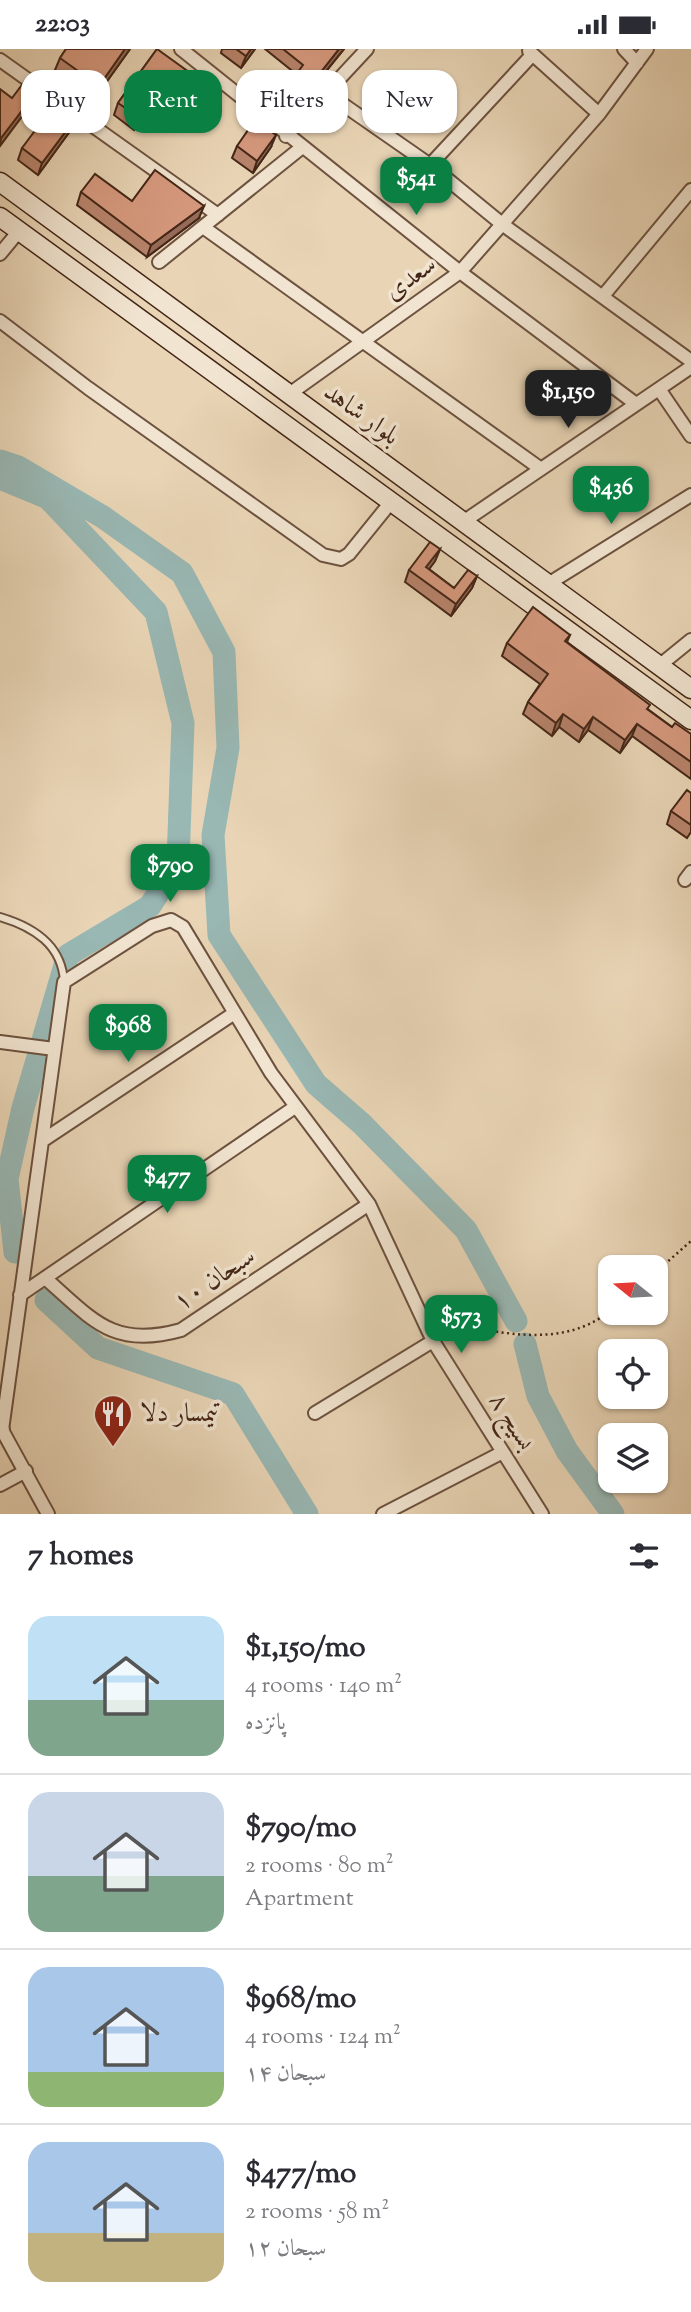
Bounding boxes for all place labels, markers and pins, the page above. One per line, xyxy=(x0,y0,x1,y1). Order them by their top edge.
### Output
pin: $541 xyxy=(375,157,457,217)
pin: $1,150 xyxy=(511,371,625,430)
pin: $436 xyxy=(570,467,652,526)
pin: $790 xyxy=(129,845,211,904)
pin: $968 xyxy=(87,1005,169,1064)
pin: $477 xyxy=(126,1155,208,1215)
pin: $573 xyxy=(420,1295,502,1355)
restaurant icon: تیمسار دلا xyxy=(92,1393,134,1448)
place label: تیمسار دلا xyxy=(140,1396,220,1433)

